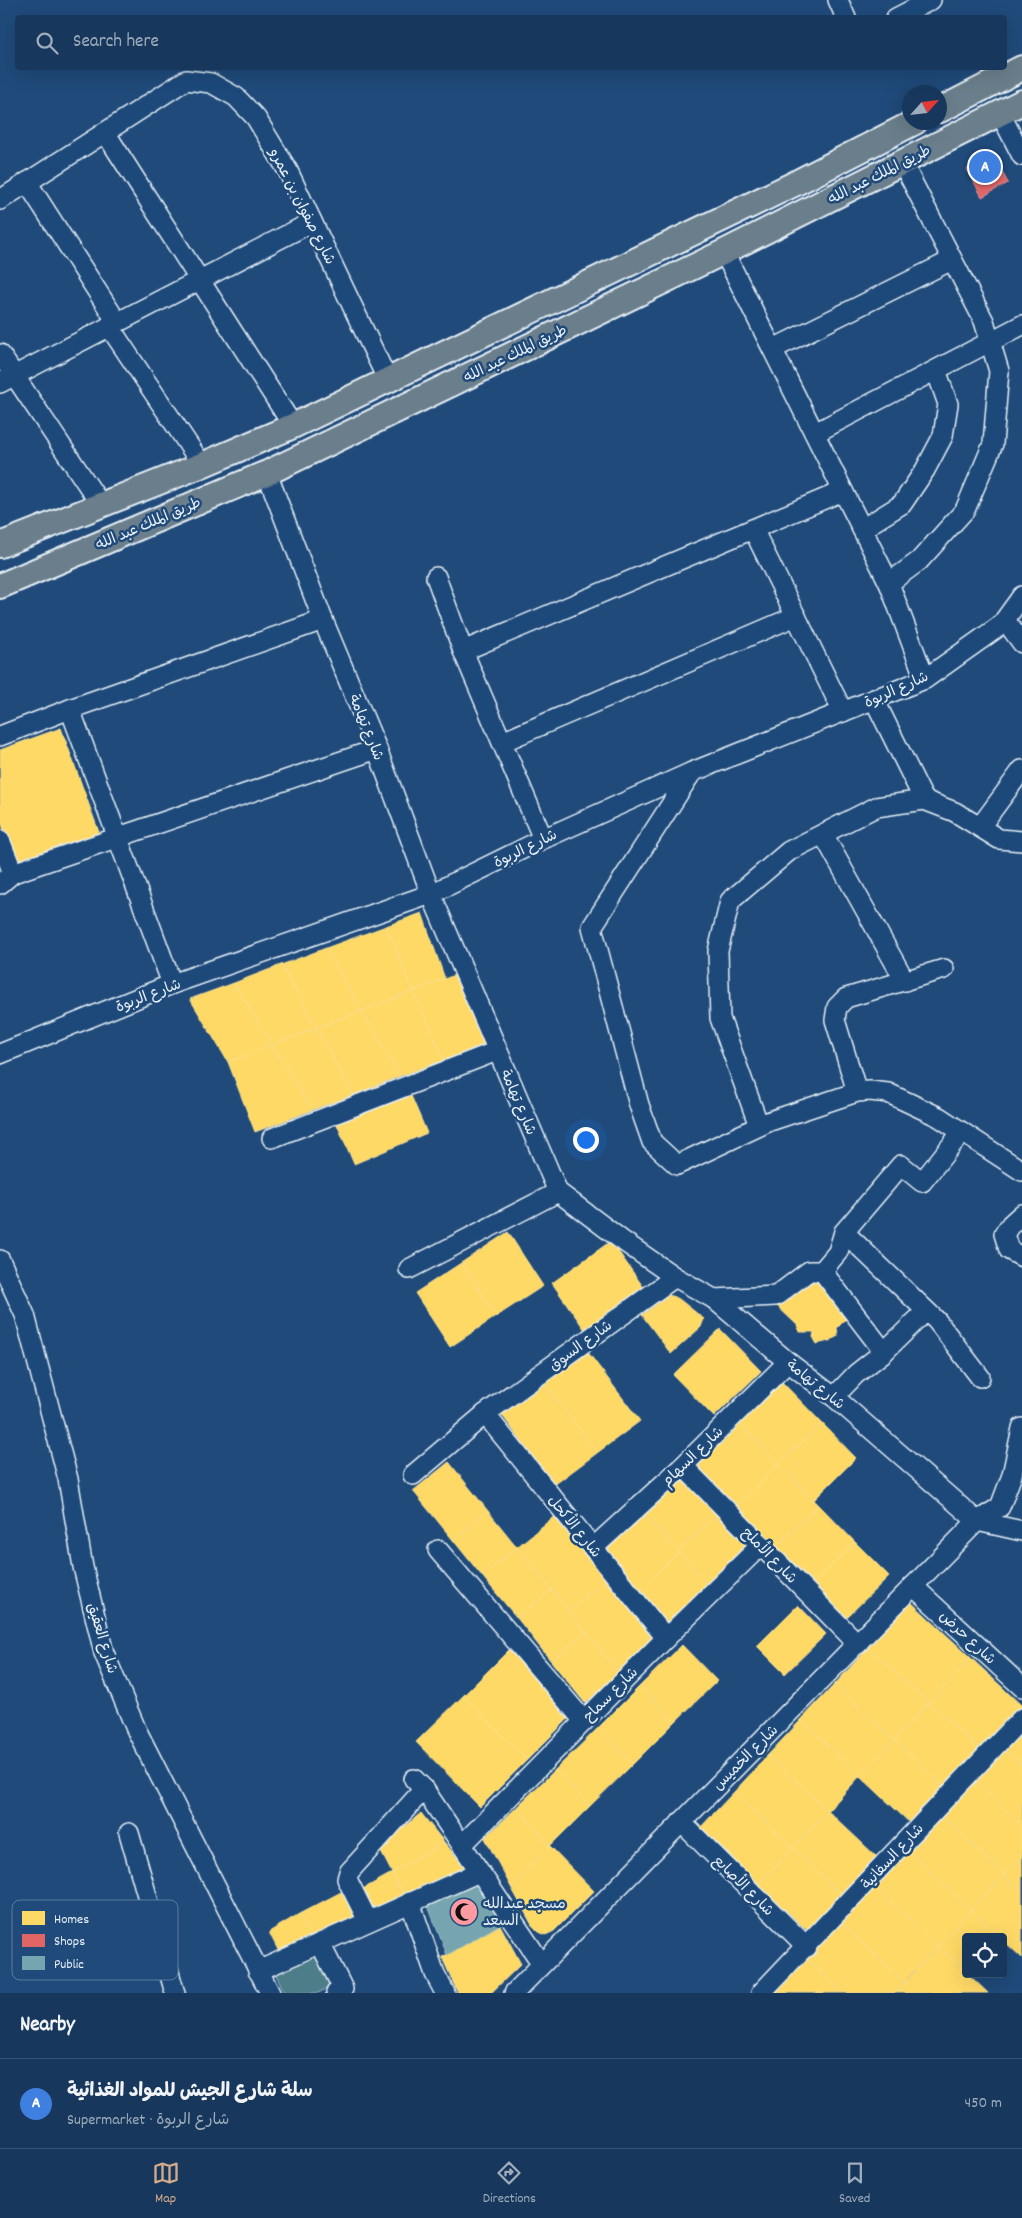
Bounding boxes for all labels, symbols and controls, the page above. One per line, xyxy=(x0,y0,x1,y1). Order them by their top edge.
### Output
search box xyxy=(15,15,1007,70)
icon: search xyxy=(33,29,61,57)
text: Search here xyxy=(73,29,159,56)
north arrow xyxy=(902,85,947,130)
street label: طريق الملك عبد الله xyxy=(825,140,935,211)
street label: شارع صفوان بن عمرو xyxy=(262,144,340,269)
pin: A xyxy=(969,148,1001,186)
street label: طريق الملك عبد الله xyxy=(460,320,571,389)
street label: طريق الملك عبد الله xyxy=(93,493,205,557)
street label: شارع الربوة xyxy=(861,667,933,715)
street label: شارع تهامة xyxy=(342,691,388,764)
street label: شارع الربوة xyxy=(490,825,561,875)
street label: شارع الربوة xyxy=(113,974,185,1019)
street label: شارع تهامة xyxy=(493,1066,541,1139)
your location xyxy=(573,1127,599,1153)
street label: شارع السوق xyxy=(545,1316,618,1377)
street label: شارع تهامة xyxy=(781,1355,849,1416)
street label: شارع السهام xyxy=(657,1422,729,1493)
street label: شارع الأكحل xyxy=(541,1490,606,1563)
street label: شارع الأملح xyxy=(736,1522,802,1590)
street label: شارع العقيق xyxy=(80,1600,122,1677)
street label: شارع حرض xyxy=(933,1606,1000,1671)
street label: شارع سماح xyxy=(579,1663,644,1728)
street label: شارع الخميس xyxy=(709,1721,784,1796)
street label: شارع السفانية xyxy=(857,1819,930,1895)
street label: شارع الأصابع xyxy=(707,1850,779,1922)
place label: مسجد عبدالله السعد xyxy=(483,1894,566,1933)
mosque icon: مسجد عبدالله السعد xyxy=(449,1897,479,1927)
legend xyxy=(12,1900,178,1980)
text: Homes xyxy=(54,1910,89,1930)
text: Shops xyxy=(54,1932,85,1952)
map controls xyxy=(962,1933,1007,1978)
button: locate xyxy=(962,1933,1007,1978)
text: Public xyxy=(54,1955,84,1975)
text: Nearby xyxy=(20,2011,75,2041)
text: سلة شارع الجيش للمواد الغذائية xyxy=(67,2079,313,2106)
text: A xyxy=(32,2092,40,2115)
text: 450 m xyxy=(965,2092,1002,2115)
text: Supermarket · شارع الربوة xyxy=(67,2109,229,2132)
tab: Map xyxy=(152,2159,180,2209)
tab: Directions xyxy=(483,2159,536,2209)
tab: Saved xyxy=(839,2159,870,2209)

